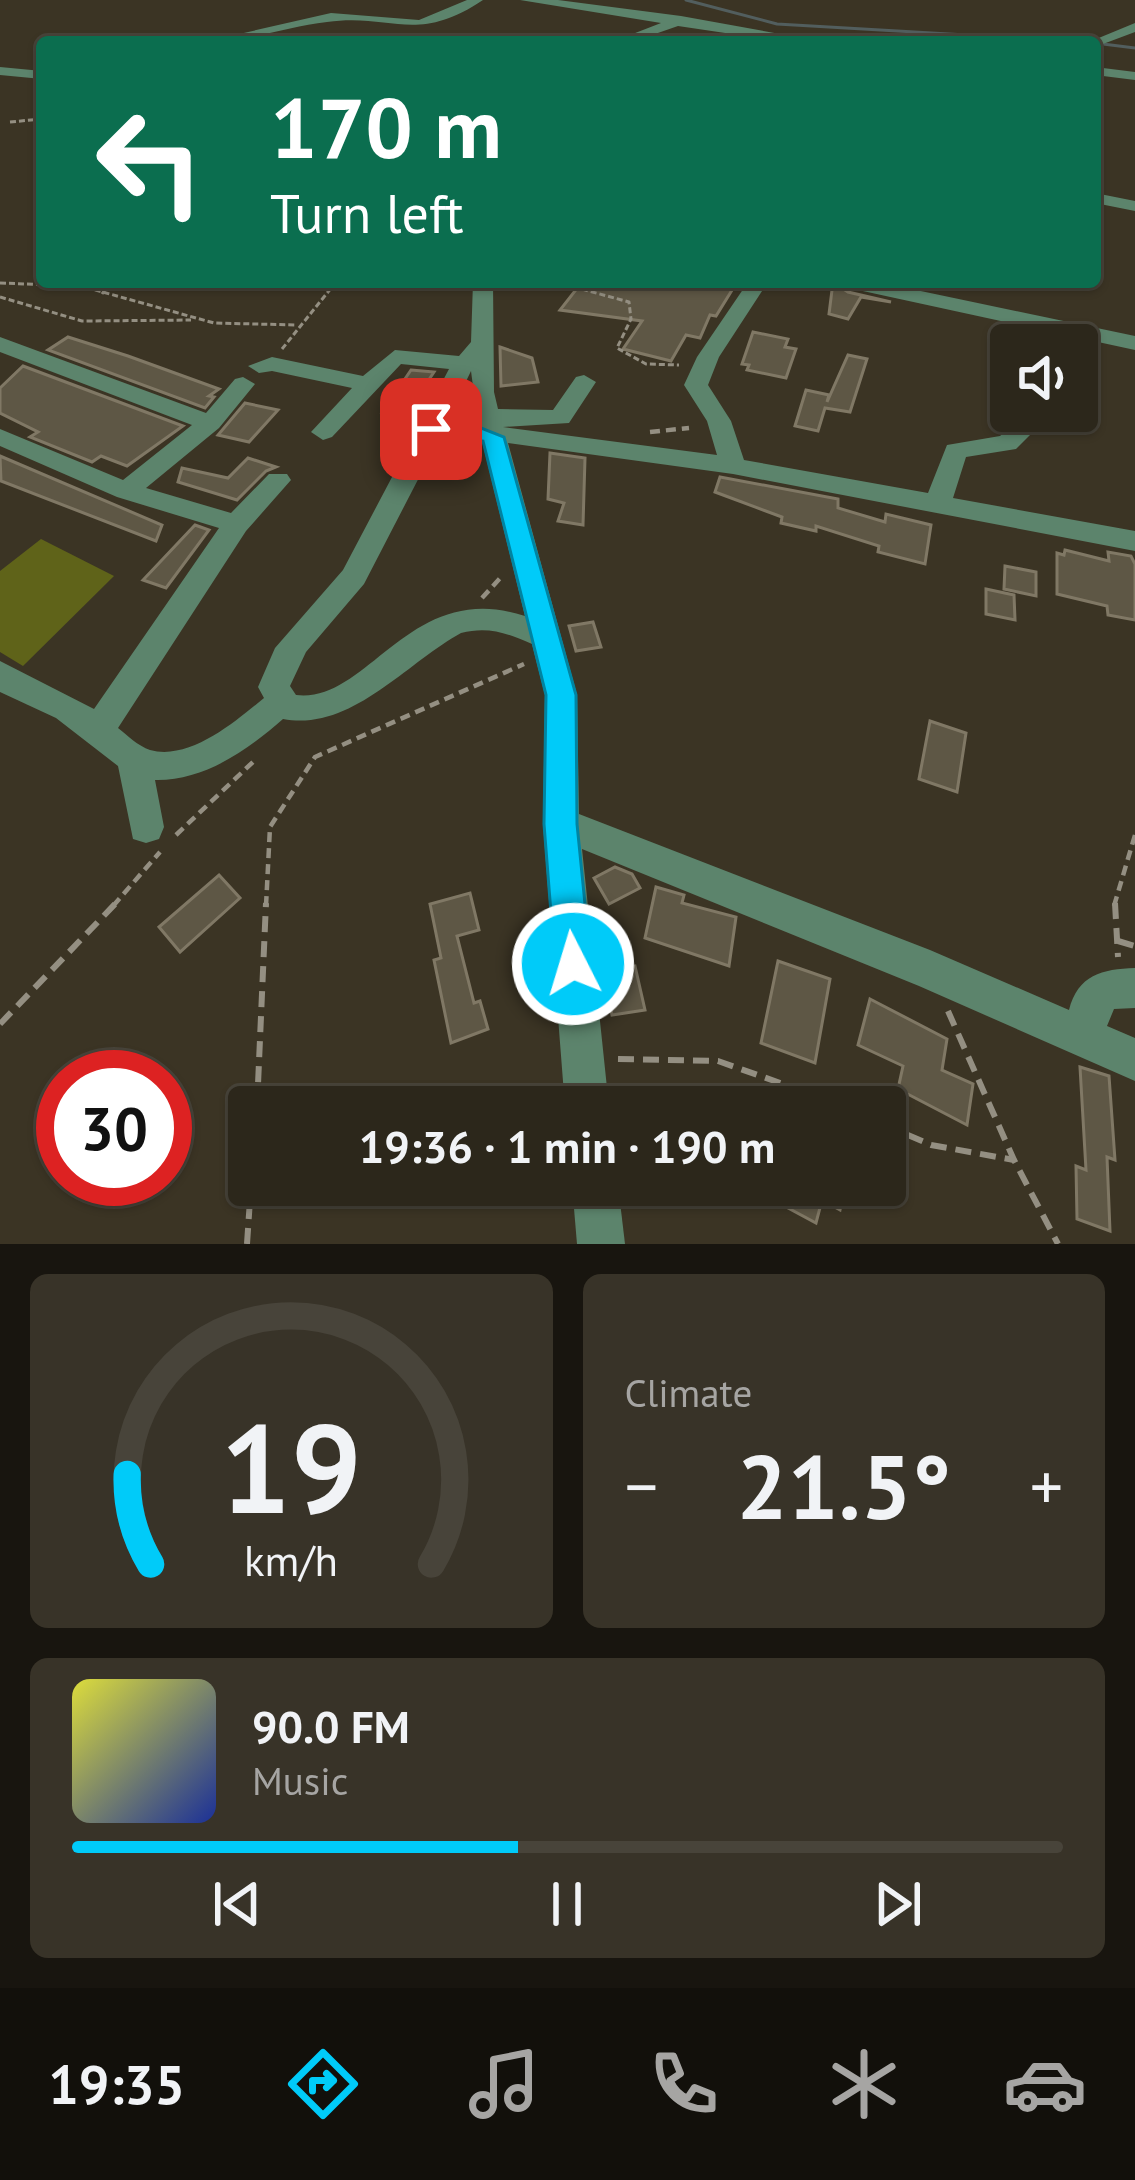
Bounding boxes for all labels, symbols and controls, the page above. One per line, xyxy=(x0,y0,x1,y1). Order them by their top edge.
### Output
text: 170 m xyxy=(270,72,502,181)
icon: left xyxy=(72,84,228,240)
text: Turn left xyxy=(270,178,464,248)
map controls xyxy=(990,324,1098,432)
button: sound xyxy=(990,324,1098,432)
pin xyxy=(380,378,482,480)
icon: arrive xyxy=(398,396,464,462)
position arrow xyxy=(510,901,636,1027)
speed limit sign: 30 xyxy=(36,1050,192,1206)
text: 19:36 · 1 min · 190 m xyxy=(359,1117,775,1175)
text: Climate xyxy=(625,1367,752,1418)
text: 19 xyxy=(220,1386,362,1547)
text: 21.5° xyxy=(736,1427,951,1544)
text: − xyxy=(625,1443,658,1528)
text: + xyxy=(1030,1443,1063,1528)
text: km/h xyxy=(244,1532,338,1588)
text: 90.0 FM xyxy=(252,1697,410,1755)
text: Music xyxy=(252,1755,348,1806)
icon: previous xyxy=(204,1871,270,1937)
icon: pause xyxy=(534,1871,600,1937)
icon: next xyxy=(865,1871,931,1937)
icon: directions xyxy=(281,2042,365,2126)
icon: music xyxy=(462,2042,546,2126)
icon: phone xyxy=(642,2042,726,2126)
icon: climate xyxy=(822,2042,906,2126)
icon: car xyxy=(1003,2042,1087,2126)
text: 19:35 xyxy=(48,2049,185,2119)

